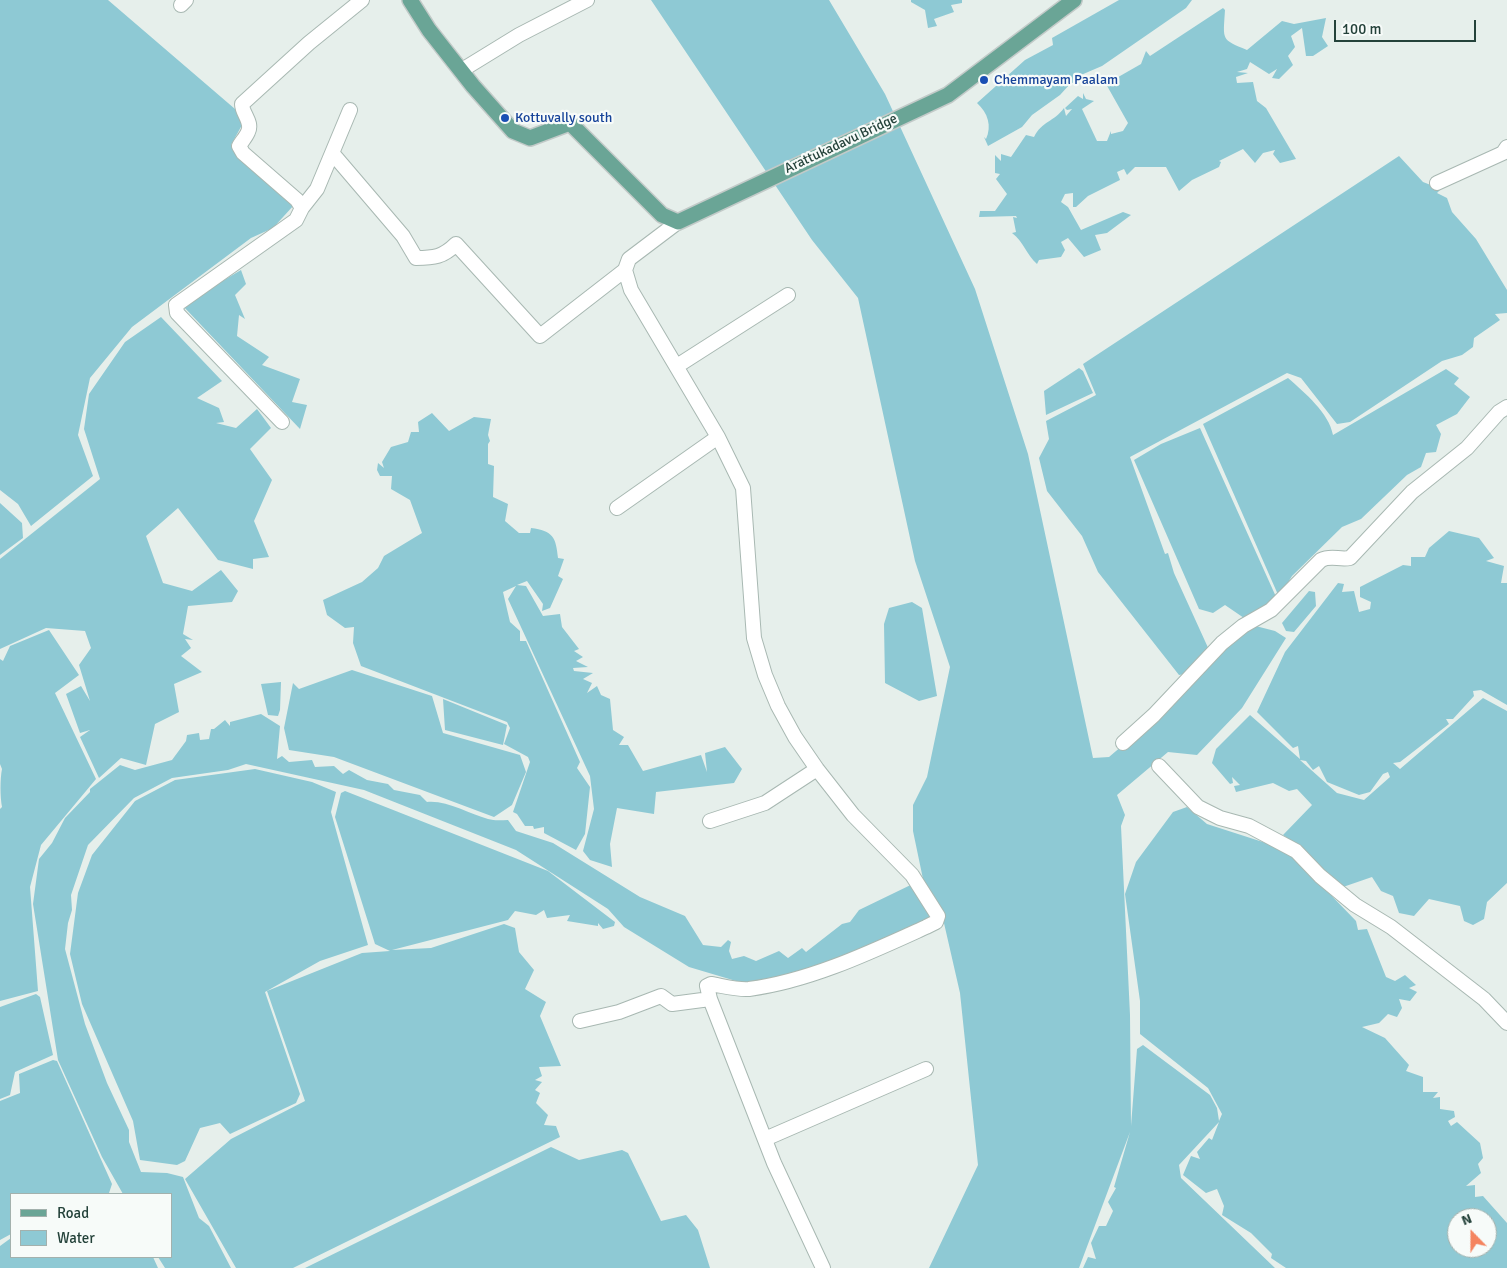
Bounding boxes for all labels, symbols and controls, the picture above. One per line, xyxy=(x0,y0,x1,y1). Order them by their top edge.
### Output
scale bar xyxy=(1337,10,1480,42)
text: 100 m xyxy=(1342,20,1382,38)
place label: Chemmayam Paalam xyxy=(994,72,1118,88)
marker: Chemmayam Paalam xyxy=(978,74,990,86)
place label: Kottuvally south xyxy=(515,110,612,126)
street label: Arattukadavu Bridge xyxy=(782,110,900,178)
marker: Kottuvally south xyxy=(499,112,511,124)
legend xyxy=(10,1193,172,1258)
text: Road xyxy=(57,1204,89,1222)
north arrow xyxy=(1447,1208,1497,1258)
text: N xyxy=(1459,1210,1474,1229)
text: Water xyxy=(57,1229,95,1247)

